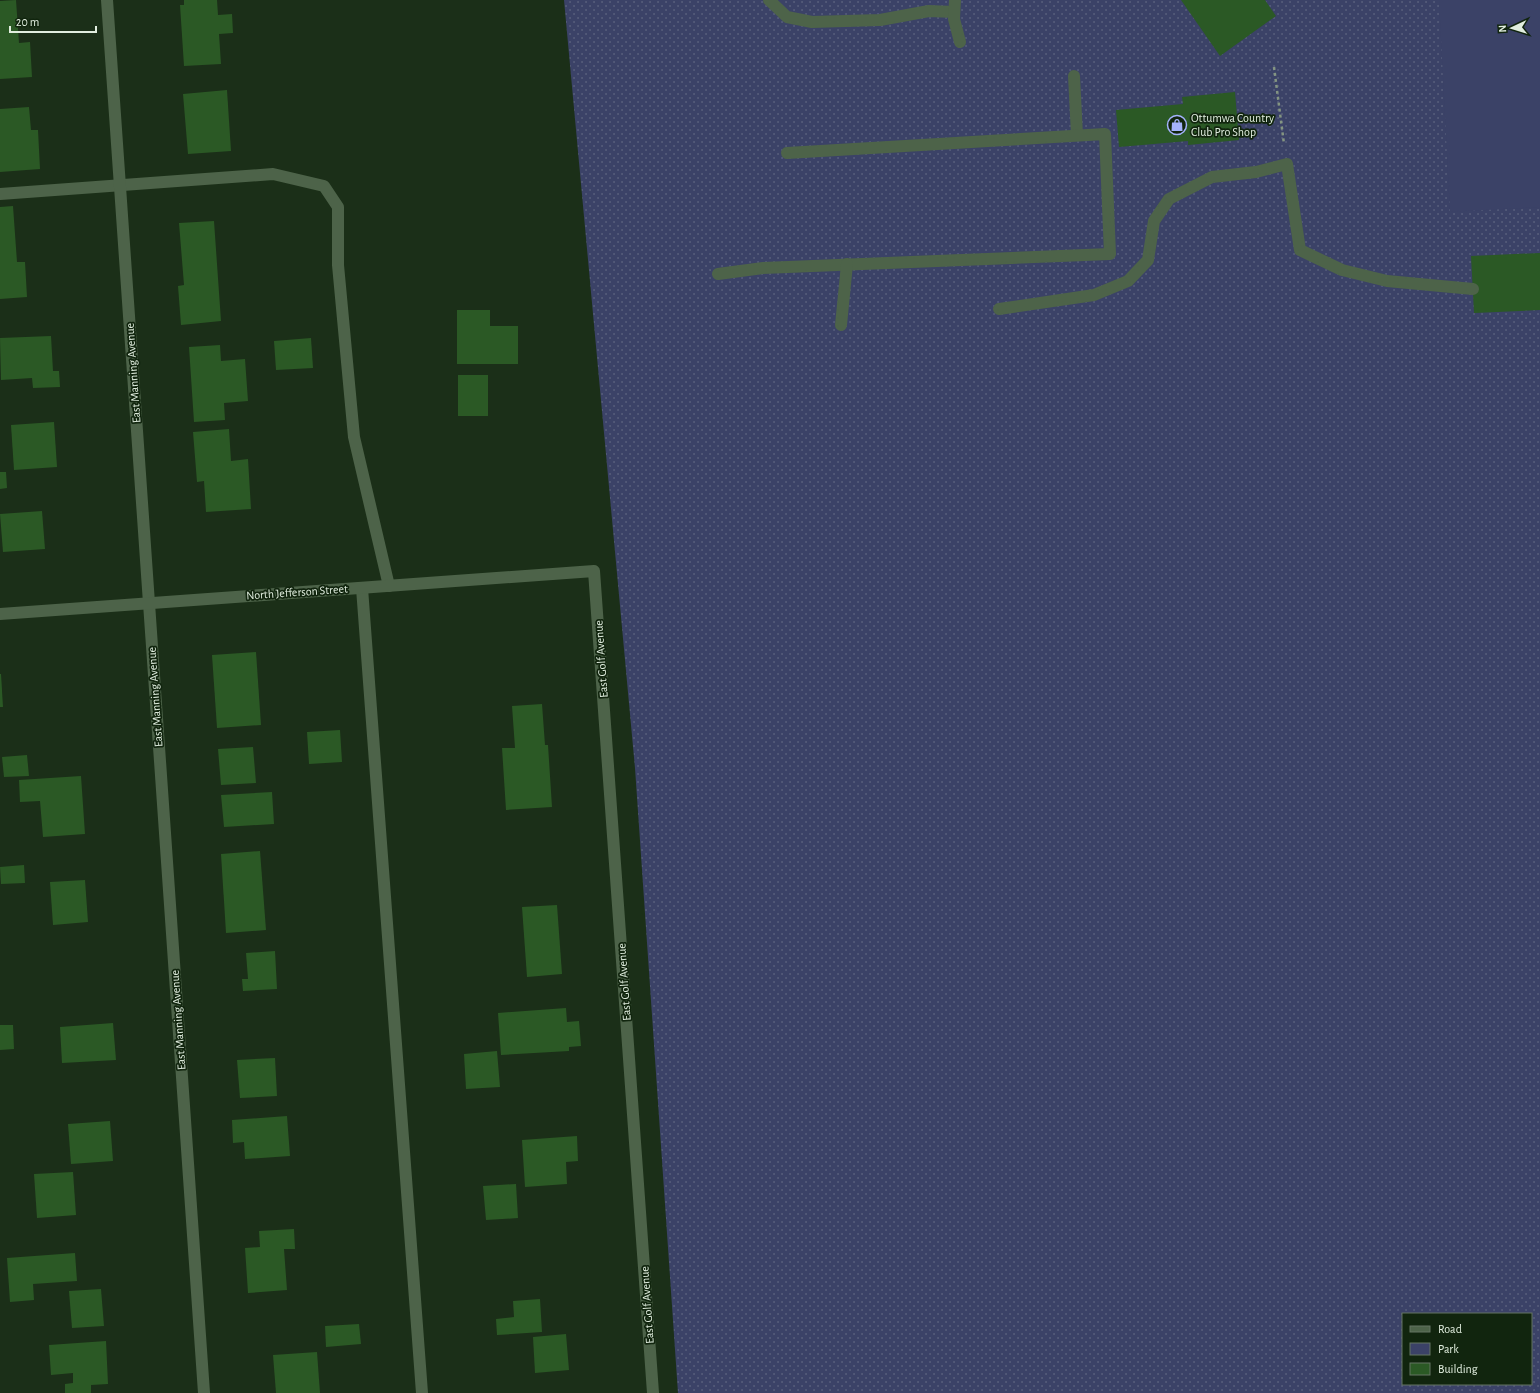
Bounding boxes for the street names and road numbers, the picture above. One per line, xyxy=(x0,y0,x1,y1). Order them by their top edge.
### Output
street label: East Manning Avenue xyxy=(124,323,142,423)
street label: North Jefferson Street xyxy=(246,582,348,602)
street label: East Golf Avenue xyxy=(592,620,610,698)
street label: East Manning Avenue xyxy=(146,647,164,747)
street label: East Golf Avenue xyxy=(615,943,633,1021)
street label: East Manning Avenue xyxy=(169,970,187,1070)
street label: East Golf Avenue xyxy=(638,1266,656,1344)

